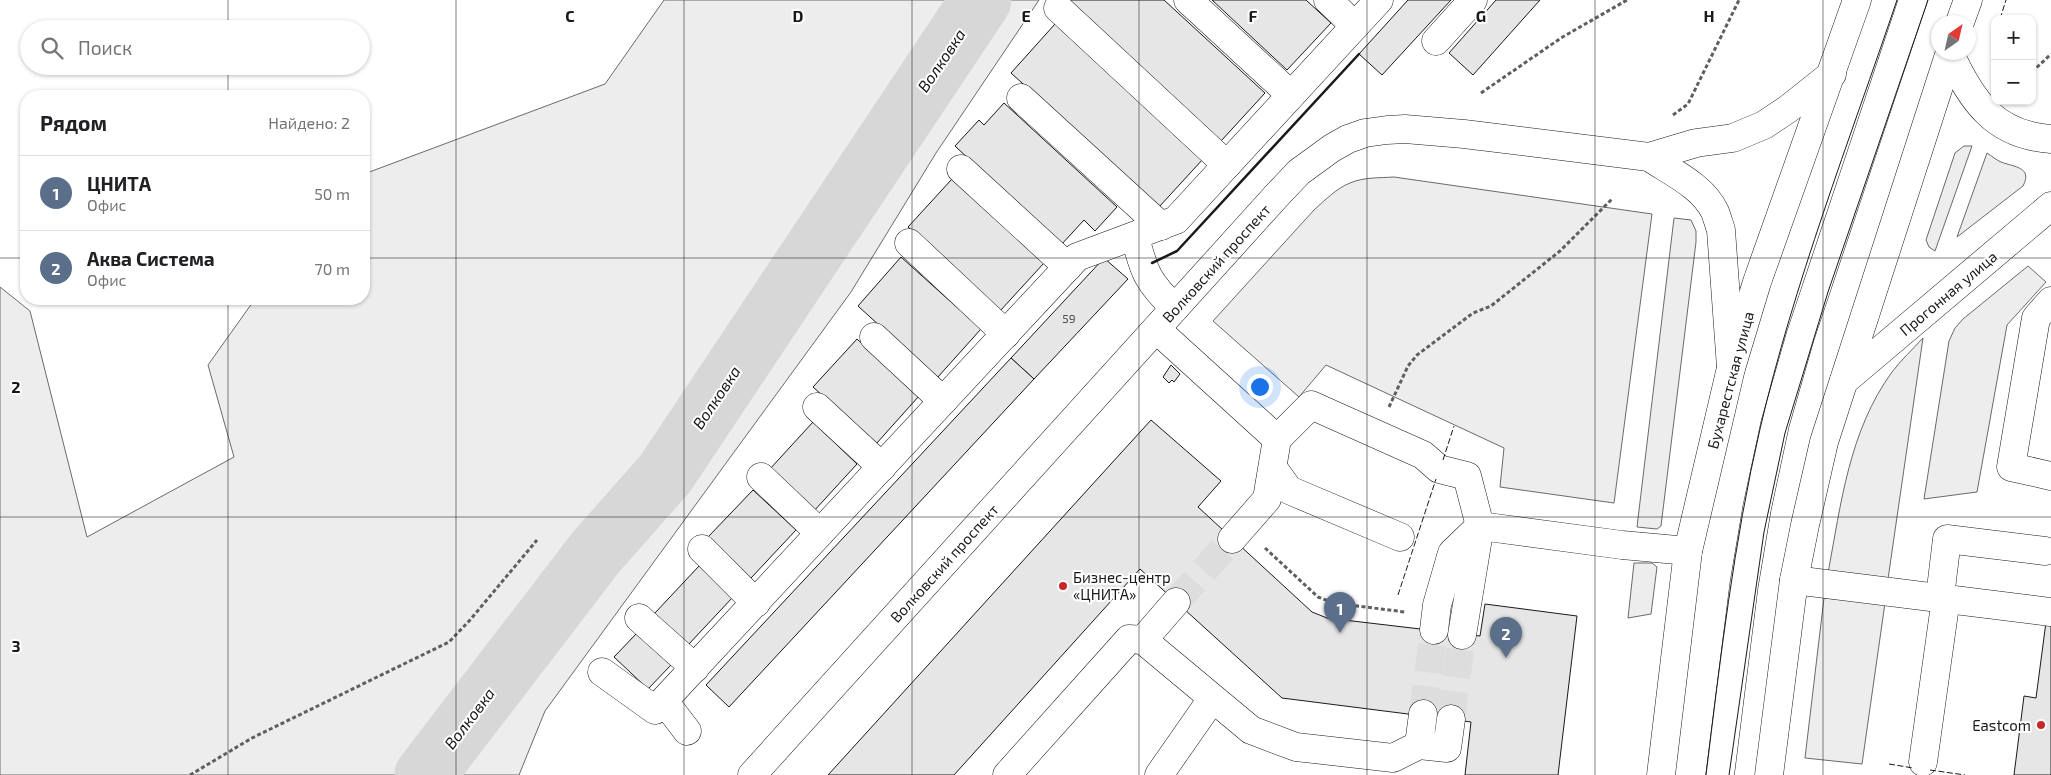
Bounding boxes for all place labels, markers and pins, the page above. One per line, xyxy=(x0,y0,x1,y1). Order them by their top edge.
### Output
place label: Бизнес-центр «ЦНИТА» xyxy=(1073,568,1171,603)
marker: Бизнес-центр «ЦНИТА» xyxy=(1057,580,1069,592)
pin: 1 xyxy=(1324,592,1356,633)
pin: 2 xyxy=(1490,617,1522,658)
place label: Eastcom xyxy=(1972,716,2031,734)
marker: Eastcom xyxy=(2035,719,2047,731)

